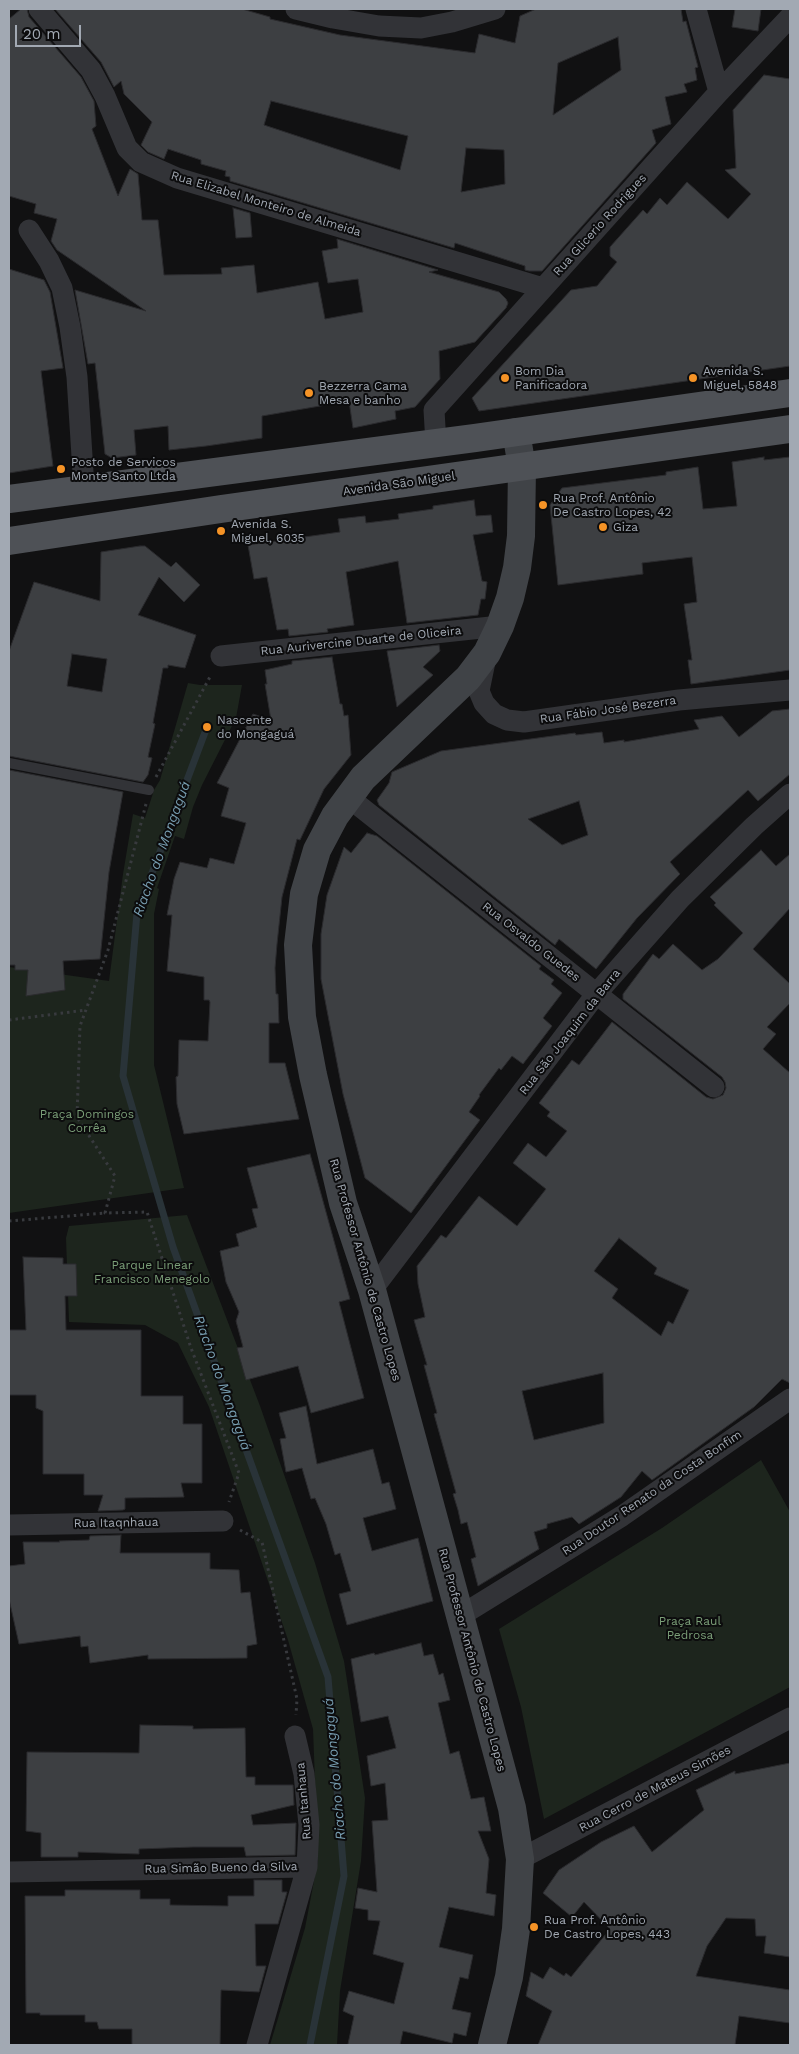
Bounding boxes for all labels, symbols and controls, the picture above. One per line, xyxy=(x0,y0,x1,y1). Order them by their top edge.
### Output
scale bar xyxy=(18,15,84,47)
text: 20 m xyxy=(23,25,61,43)
street label: Rua Elizabel Monteiro de Almeida xyxy=(169,168,363,240)
street label: Rua Glicerio Rodrigues xyxy=(550,171,650,279)
place label: Bom Dia Panificadora xyxy=(515,364,587,392)
place label: Avenida S. Miguel, 5848 xyxy=(703,364,777,392)
marker: Bom Dia Panificadora xyxy=(499,372,511,384)
marker: Avenida S. Miguel, 5848 xyxy=(687,372,699,384)
place label: Bezzerra Cama Mesa e banho xyxy=(319,379,407,407)
marker: Bezzerra Cama Mesa e banho xyxy=(303,387,315,399)
place label: Posto de Servicos Monte Santo Ltda xyxy=(71,455,176,483)
marker: Posto de Servicos Monte Santo Ltda xyxy=(55,463,67,475)
street label: Avenida São Miguel xyxy=(342,469,456,499)
place label: Rua Prof. Antônio De Castro Lopes, 42 xyxy=(553,491,672,519)
marker: Rua Prof. Antônio De Castro Lopes, 42 xyxy=(537,499,549,511)
place label: Avenida S. Miguel, 6035 xyxy=(231,517,305,545)
place label: Giza xyxy=(613,520,638,534)
marker: Giza xyxy=(597,521,609,533)
marker: Avenida S. Miguel, 6035 xyxy=(215,525,227,537)
street label: Rua Aurivercine Duarte de Oliceira xyxy=(260,623,462,659)
street label: Rua Fábio José Bezerra xyxy=(539,693,677,727)
place label: Nascente do Mongaguá xyxy=(217,713,294,741)
marker: Nascente do Mongaguá xyxy=(201,721,213,733)
water label: Riacho do Mongaguá xyxy=(130,779,194,919)
street label: Rua Osvaldo Guedes xyxy=(479,899,583,985)
street label: Rua São Joaquim da Barra xyxy=(516,966,624,1098)
park label: Praça Domingos Corrêa xyxy=(40,1107,134,1135)
street label: Rua Professor Antônio de Castro Lopes xyxy=(326,1157,404,1383)
park label: Parque Linear Francisco Menegolo xyxy=(94,1258,210,1286)
water label: Riacho do Mongaguá xyxy=(190,1313,254,1453)
street label: Rua Doutor Renato da Costa Bonfim xyxy=(560,1427,744,1559)
street label: Rua Itaqnhaua xyxy=(73,1515,159,1531)
street label: Rua Professor Antônio de Castro Lopes xyxy=(435,1547,509,1773)
park label: Praça Raul Pedrosa xyxy=(659,1614,721,1642)
water label: Riacho do Mongaguá xyxy=(320,1697,350,1841)
street label: Rua Cerro de Mateus Simões xyxy=(577,1743,733,1835)
street label: Rua Itanhaua xyxy=(293,1762,315,1840)
street label: Rua Simão Bueno da Silva xyxy=(144,1859,298,1877)
place label: Rua Prof. Antônio De Castro Lopes, 443 xyxy=(544,1913,670,1941)
marker: Rua Prof. Antônio De Castro Lopes, 443 xyxy=(528,1921,540,1933)

